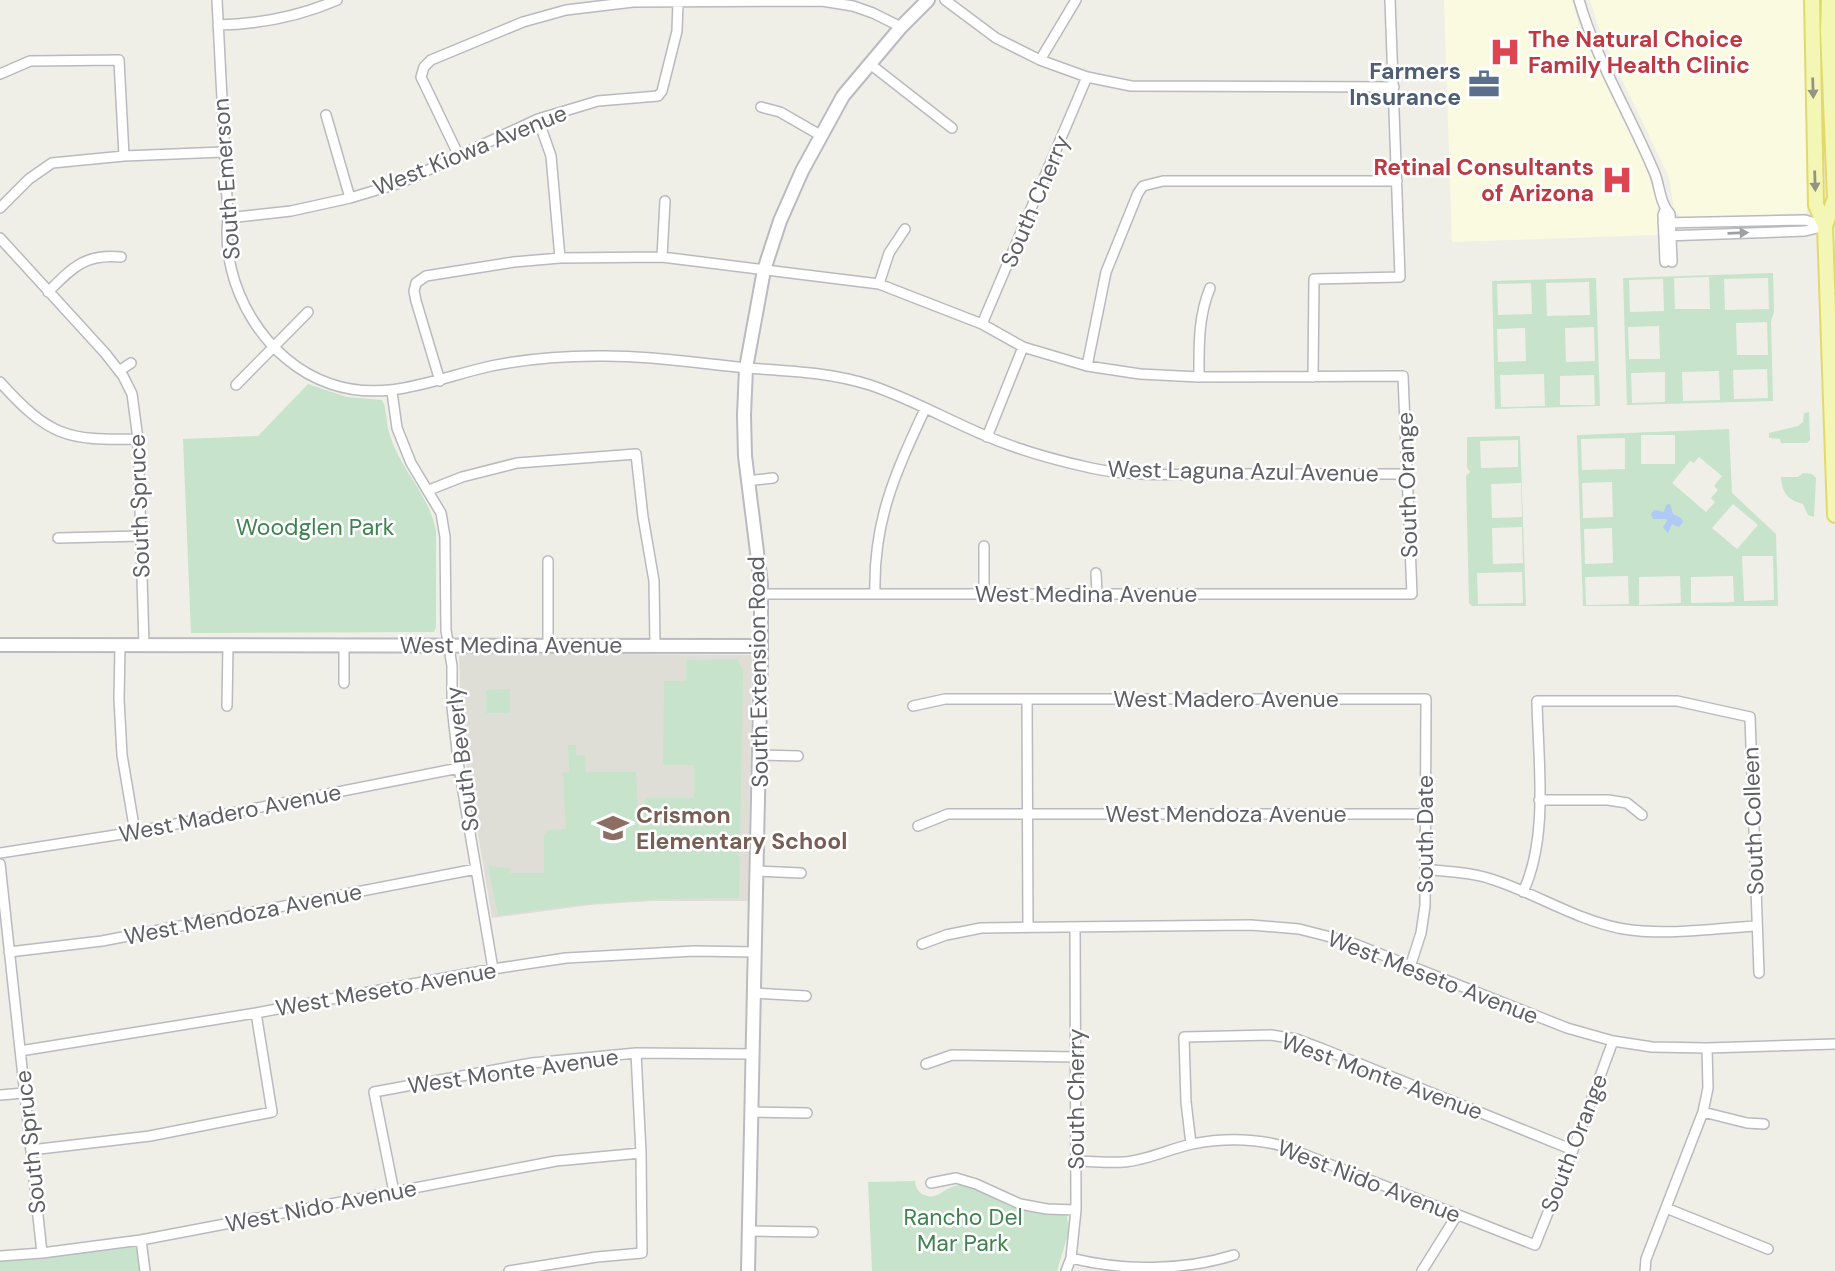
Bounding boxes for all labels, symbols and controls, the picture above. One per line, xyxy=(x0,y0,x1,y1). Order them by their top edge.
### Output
place label: The Natural Choice Family Health Clinic xyxy=(1528,24,1750,80)
hospital icon: The Natural Choice Family Health Clinic xyxy=(1488,35,1522,69)
place label: Farmers Insurance xyxy=(1349,56,1461,112)
office icon: Farmers Insurance xyxy=(1467,67,1501,101)
one-way arrow xyxy=(1807,77,1818,99)
street label: South Emerson xyxy=(205,97,247,261)
street label: West Kiowa Avenue xyxy=(369,97,571,203)
street label: South Cherry xyxy=(994,130,1076,272)
place label: Retinal Consultants of Arizona xyxy=(1373,152,1594,208)
hospital icon: Retinal Consultants of Arizona xyxy=(1600,163,1634,197)
one-way arrow xyxy=(1810,170,1821,192)
one-way arrow xyxy=(1727,227,1749,238)
street label: South Orange xyxy=(1389,412,1425,558)
street label: South Spruce xyxy=(121,433,157,579)
street label: West Laguna Azul Avenue xyxy=(1107,454,1379,488)
park label: Woodglen Park xyxy=(236,512,395,542)
street label: South Extension Road xyxy=(741,556,775,788)
street label: West Medina Avenue xyxy=(975,579,1197,609)
street label: West Medina Avenue xyxy=(400,630,622,660)
street label: South Beverly xyxy=(438,684,486,833)
street label: West Madero Avenue xyxy=(1113,684,1339,714)
street label: South Colleen xyxy=(1735,746,1771,896)
street label: South Date xyxy=(1410,775,1440,893)
street label: West Madero Avenue xyxy=(116,777,344,849)
street label: West Mendoza Avenue xyxy=(1105,799,1347,829)
place label: Crismon Elementary School xyxy=(636,800,848,856)
school or university icon: Crismon Elementary School xyxy=(596,811,630,845)
street label: West Mendoza Avenue xyxy=(122,876,364,952)
street label: West Meseto Avenue xyxy=(1323,923,1543,1031)
street label: West Meseto Avenue xyxy=(273,955,499,1023)
street label: West Monte Avenue xyxy=(1277,1026,1487,1126)
street label: South Cherry xyxy=(1061,1028,1091,1170)
street label: West Monte Avenue xyxy=(406,1041,620,1101)
street label: South Spruce xyxy=(8,1069,52,1215)
street label: South Orange xyxy=(1534,1069,1614,1217)
street label: West Nido Avenue xyxy=(1273,1132,1465,1230)
street label: West Nido Avenue xyxy=(223,1173,419,1239)
park label: Rancho Del Mar Park xyxy=(903,1202,1023,1258)

